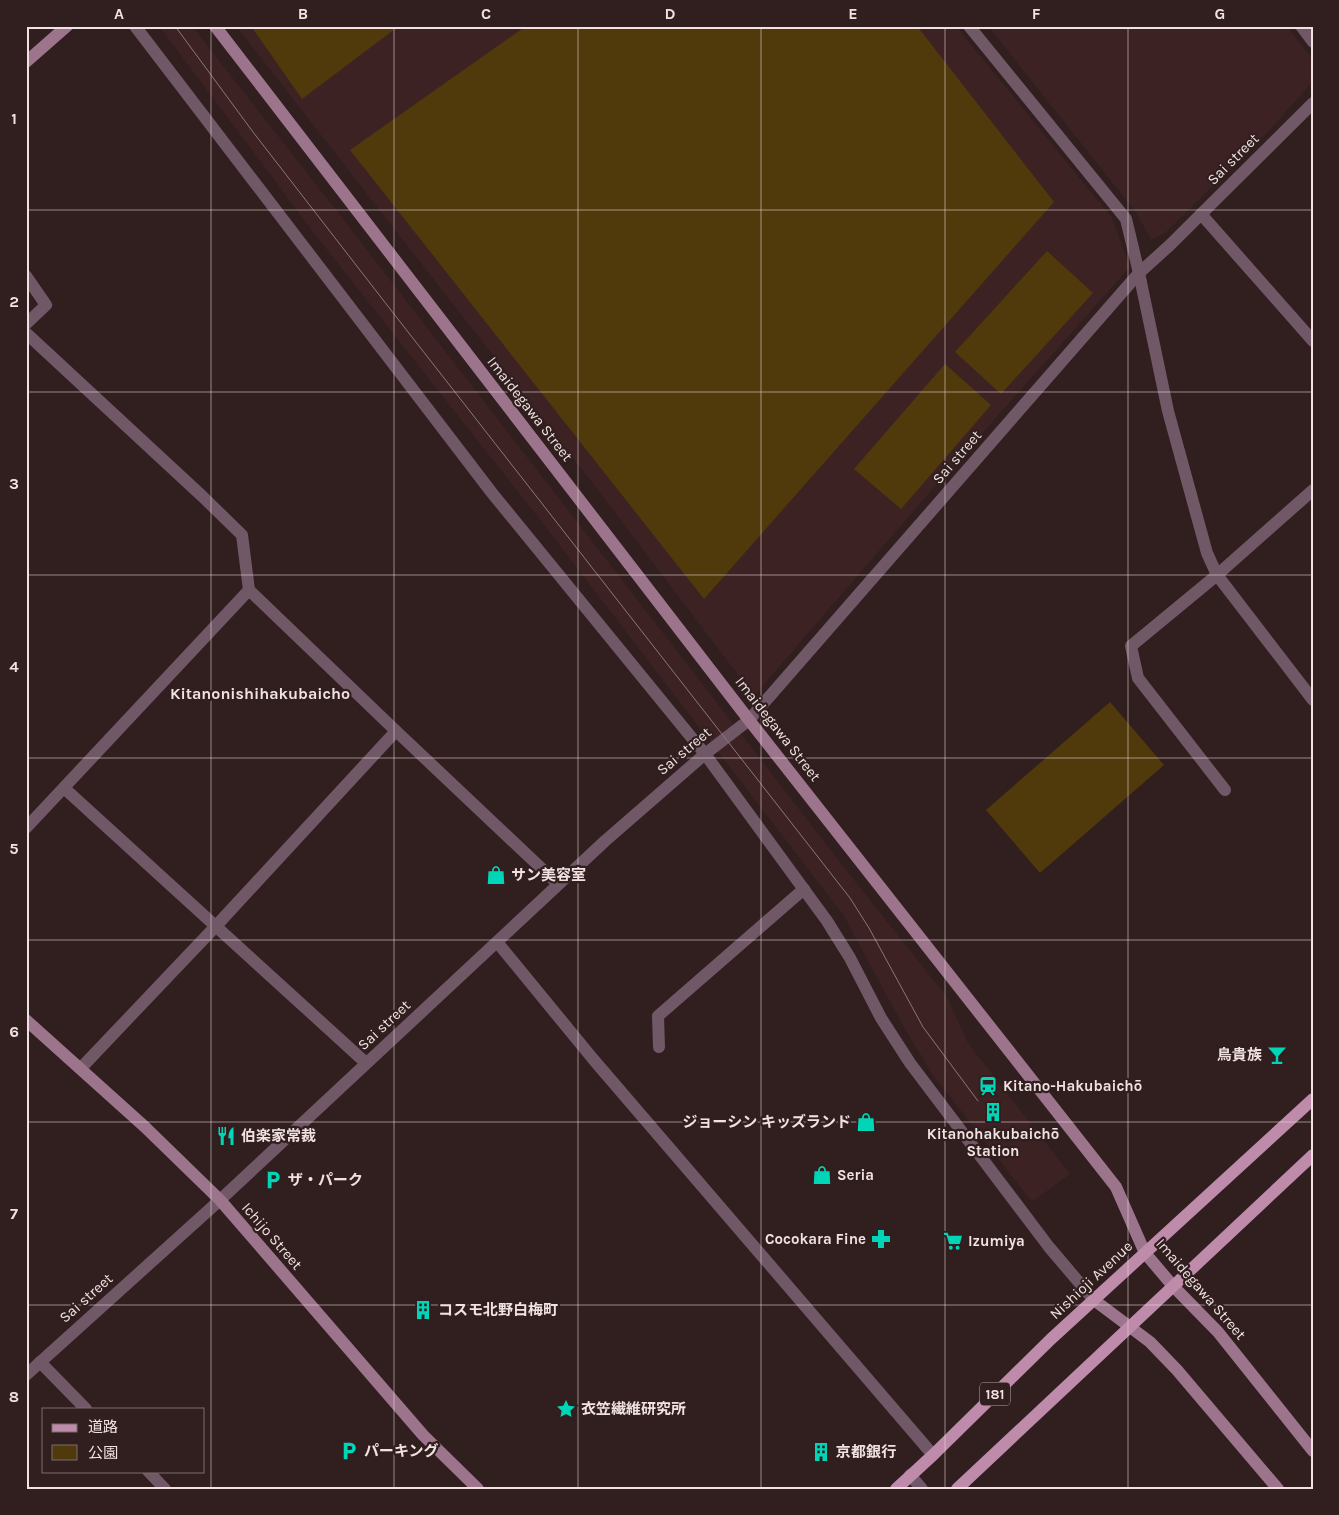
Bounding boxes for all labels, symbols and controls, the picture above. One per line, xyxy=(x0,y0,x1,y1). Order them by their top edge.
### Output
text: A xyxy=(114,4,124,23)
text: B xyxy=(298,4,308,23)
text: C xyxy=(481,4,491,23)
text: D xyxy=(665,4,676,23)
text: E xyxy=(848,4,858,23)
text: F xyxy=(1032,4,1041,23)
text: G xyxy=(1215,4,1225,23)
text: 1 xyxy=(11,109,17,128)
street label: Sai street xyxy=(1204,129,1263,188)
text: 2 xyxy=(9,292,19,311)
street label: Imaidegawa Street xyxy=(483,353,577,465)
street label: Sai street xyxy=(929,426,985,488)
text: 3 xyxy=(9,474,19,493)
text: 4 xyxy=(9,657,19,676)
street label: Imaidegawa Street xyxy=(731,673,825,785)
district label: Kitanonishihakubaicho xyxy=(170,684,350,703)
street label: Sai street xyxy=(653,723,715,779)
text: 5 xyxy=(9,839,19,858)
shop icon: サン美容室 xyxy=(485,864,507,886)
place label: サン美容室 xyxy=(511,866,586,884)
street label: Sai street xyxy=(354,996,414,1054)
text: 6 xyxy=(9,1022,19,1041)
bar icon: 鳥貴族 xyxy=(1266,1044,1288,1066)
place label: 鳥貴族 xyxy=(1217,1046,1262,1064)
station icon: Kitano-Hakubaichō xyxy=(977,1075,999,1097)
place label: Kitano-Hakubaichō xyxy=(1003,1077,1142,1095)
building icon: Kitanohakubaichō Station xyxy=(982,1101,1004,1123)
shop icon: ジョーシン キッズランド xyxy=(855,1111,877,1133)
place label: ジョーシン キッズランド xyxy=(683,1113,851,1131)
restaurant icon: 伯楽家常裁 xyxy=(215,1125,237,1147)
place label: Kitanohakubaichō Station xyxy=(927,1125,1059,1160)
place label: 伯楽家常裁 xyxy=(241,1127,316,1145)
shop icon: Seria xyxy=(811,1164,833,1186)
place label: Seria xyxy=(837,1166,874,1184)
parking icon: ザ・パーク xyxy=(262,1169,284,1191)
place label: ザ・パーク xyxy=(288,1171,363,1189)
street label: Ichijo Street xyxy=(238,1199,306,1274)
text: 7 xyxy=(10,1204,18,1223)
pharmacy icon: Cocokara Fine xyxy=(870,1228,892,1250)
place label: Cocokara Fine xyxy=(765,1230,866,1248)
supermarket icon: Izumiya xyxy=(942,1230,964,1252)
place label: Izumiya xyxy=(968,1232,1025,1250)
street label: Imaidegawa Street xyxy=(1152,1235,1250,1344)
street label: Nishioji Avenue xyxy=(1046,1237,1136,1323)
street label: Sai street xyxy=(56,1269,117,1327)
building icon: コスモ北野白梅町 xyxy=(412,1299,434,1321)
place label: コスモ北野白梅町 xyxy=(438,1301,558,1319)
road number: 181 xyxy=(980,1382,1010,1406)
text: 8 xyxy=(9,1387,19,1406)
place icon: 衣笠繊維研究所 xyxy=(555,1398,577,1420)
place label: 衣笠繊維研究所 xyxy=(581,1400,686,1418)
legend xyxy=(42,1408,205,1472)
text: 道路 xyxy=(88,1418,118,1436)
parking icon: パーキング xyxy=(338,1440,360,1462)
building icon: 京都銀行 xyxy=(810,1441,832,1463)
place label: パーキング xyxy=(364,1442,439,1460)
place label: 京都銀行 xyxy=(836,1443,896,1461)
text: 公園 xyxy=(88,1444,118,1462)

